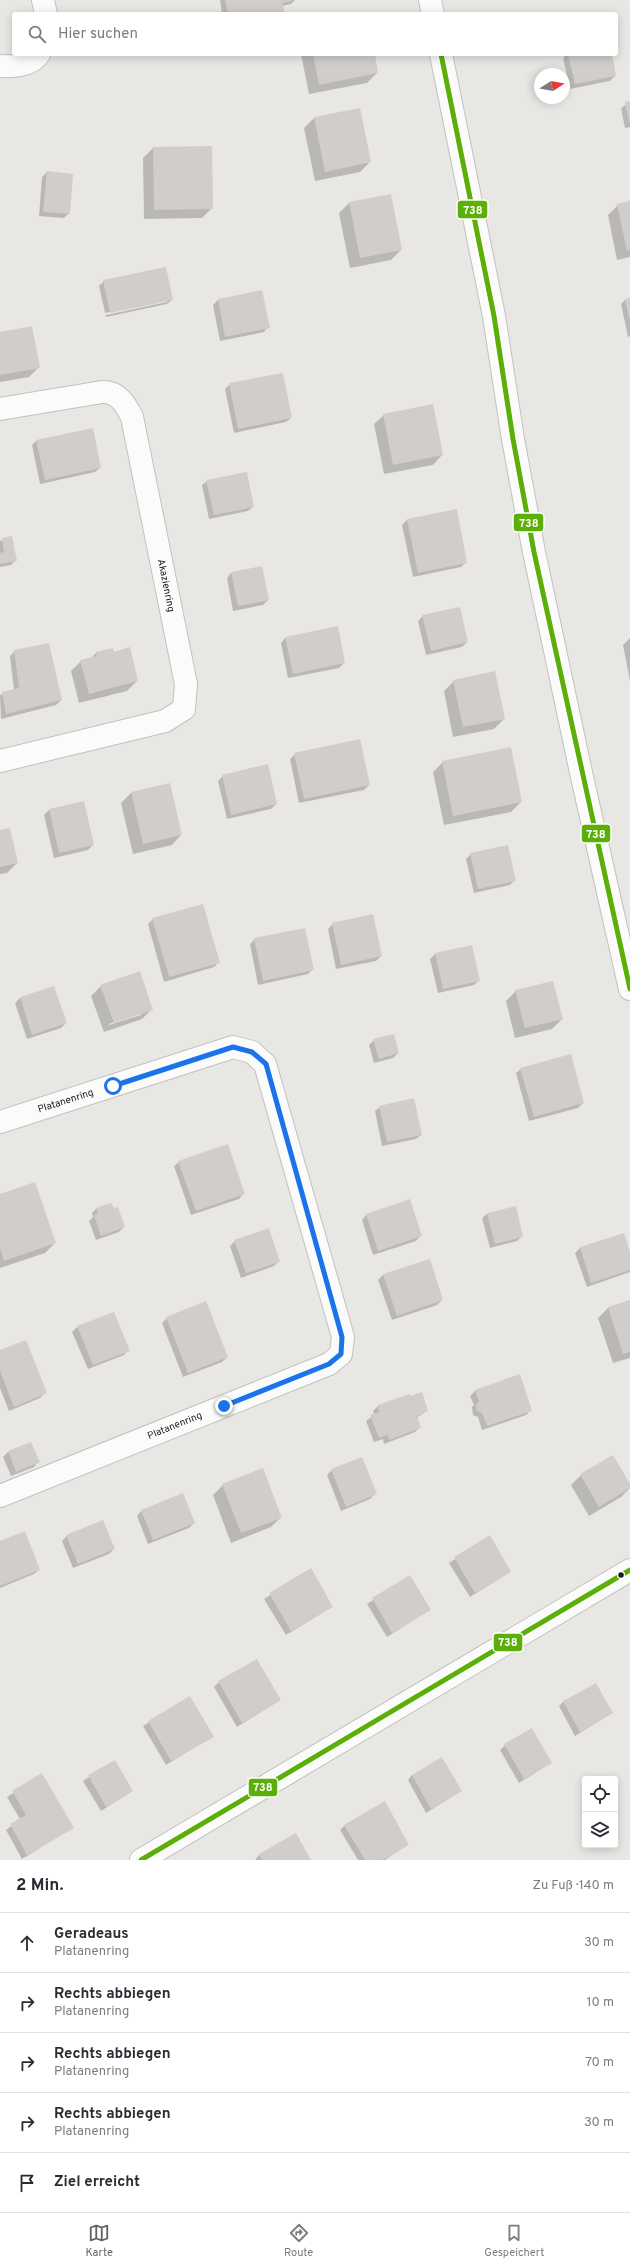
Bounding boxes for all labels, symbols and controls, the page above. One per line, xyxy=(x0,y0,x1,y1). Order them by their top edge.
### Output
search box xyxy=(12,12,618,56)
icon: search xyxy=(26,23,48,45)
text: Hier suchen xyxy=(58,25,138,44)
north arrow xyxy=(534,68,570,104)
line badge: 738 xyxy=(457,200,488,219)
text: 738 xyxy=(463,204,483,218)
line badge: 738 xyxy=(513,513,544,532)
text: 738 xyxy=(519,517,539,531)
street label: Akazienring xyxy=(154,558,178,613)
line badge: 738 xyxy=(581,824,611,843)
text: 738 xyxy=(586,828,606,842)
route start xyxy=(104,1077,122,1095)
street label: Platanenring xyxy=(36,1086,95,1116)
route end xyxy=(215,1397,233,1415)
street label: Platanenring xyxy=(146,1409,204,1443)
unlabelled marker xyxy=(616,1570,626,1580)
line badge: 738 xyxy=(493,1633,523,1652)
text: 738 xyxy=(498,1636,518,1650)
map controls xyxy=(582,1776,618,1848)
button: locate xyxy=(582,1776,618,1812)
line badge: 738 xyxy=(248,1778,278,1797)
text: 738 xyxy=(253,1781,273,1795)
button: layers xyxy=(582,1812,618,1848)
text: 2 Min. xyxy=(16,1875,64,1897)
text: Zu Fuß · 140 m xyxy=(533,1878,614,1894)
text: Geradeaus xyxy=(54,1925,129,1944)
icon: ahead xyxy=(16,1932,38,1954)
text: 30 m xyxy=(584,1935,614,1951)
text: Platanenring xyxy=(54,1944,129,1960)
text: Rechts abbiegen xyxy=(54,1985,171,2004)
icon: right xyxy=(16,1992,38,2014)
text: 10 m xyxy=(587,1995,614,2011)
text: Platanenring xyxy=(54,2004,129,2020)
text: Rechts abbiegen xyxy=(54,2045,171,2064)
icon: right xyxy=(16,2052,38,2074)
text: 70 m xyxy=(585,2055,614,2071)
text: Platanenring xyxy=(54,2064,129,2080)
text: Rechts abbiegen xyxy=(54,2105,171,2124)
icon: right xyxy=(16,2112,38,2134)
text: 30 m xyxy=(584,2115,614,2131)
text: Platanenring xyxy=(54,2124,129,2140)
icon: arrive xyxy=(16,2172,38,2194)
text: Ziel erreicht xyxy=(54,2173,140,2192)
tab: Karte xyxy=(86,2222,113,2260)
tab: Route xyxy=(284,2222,313,2260)
tab: Gespeichert xyxy=(484,2222,544,2260)

